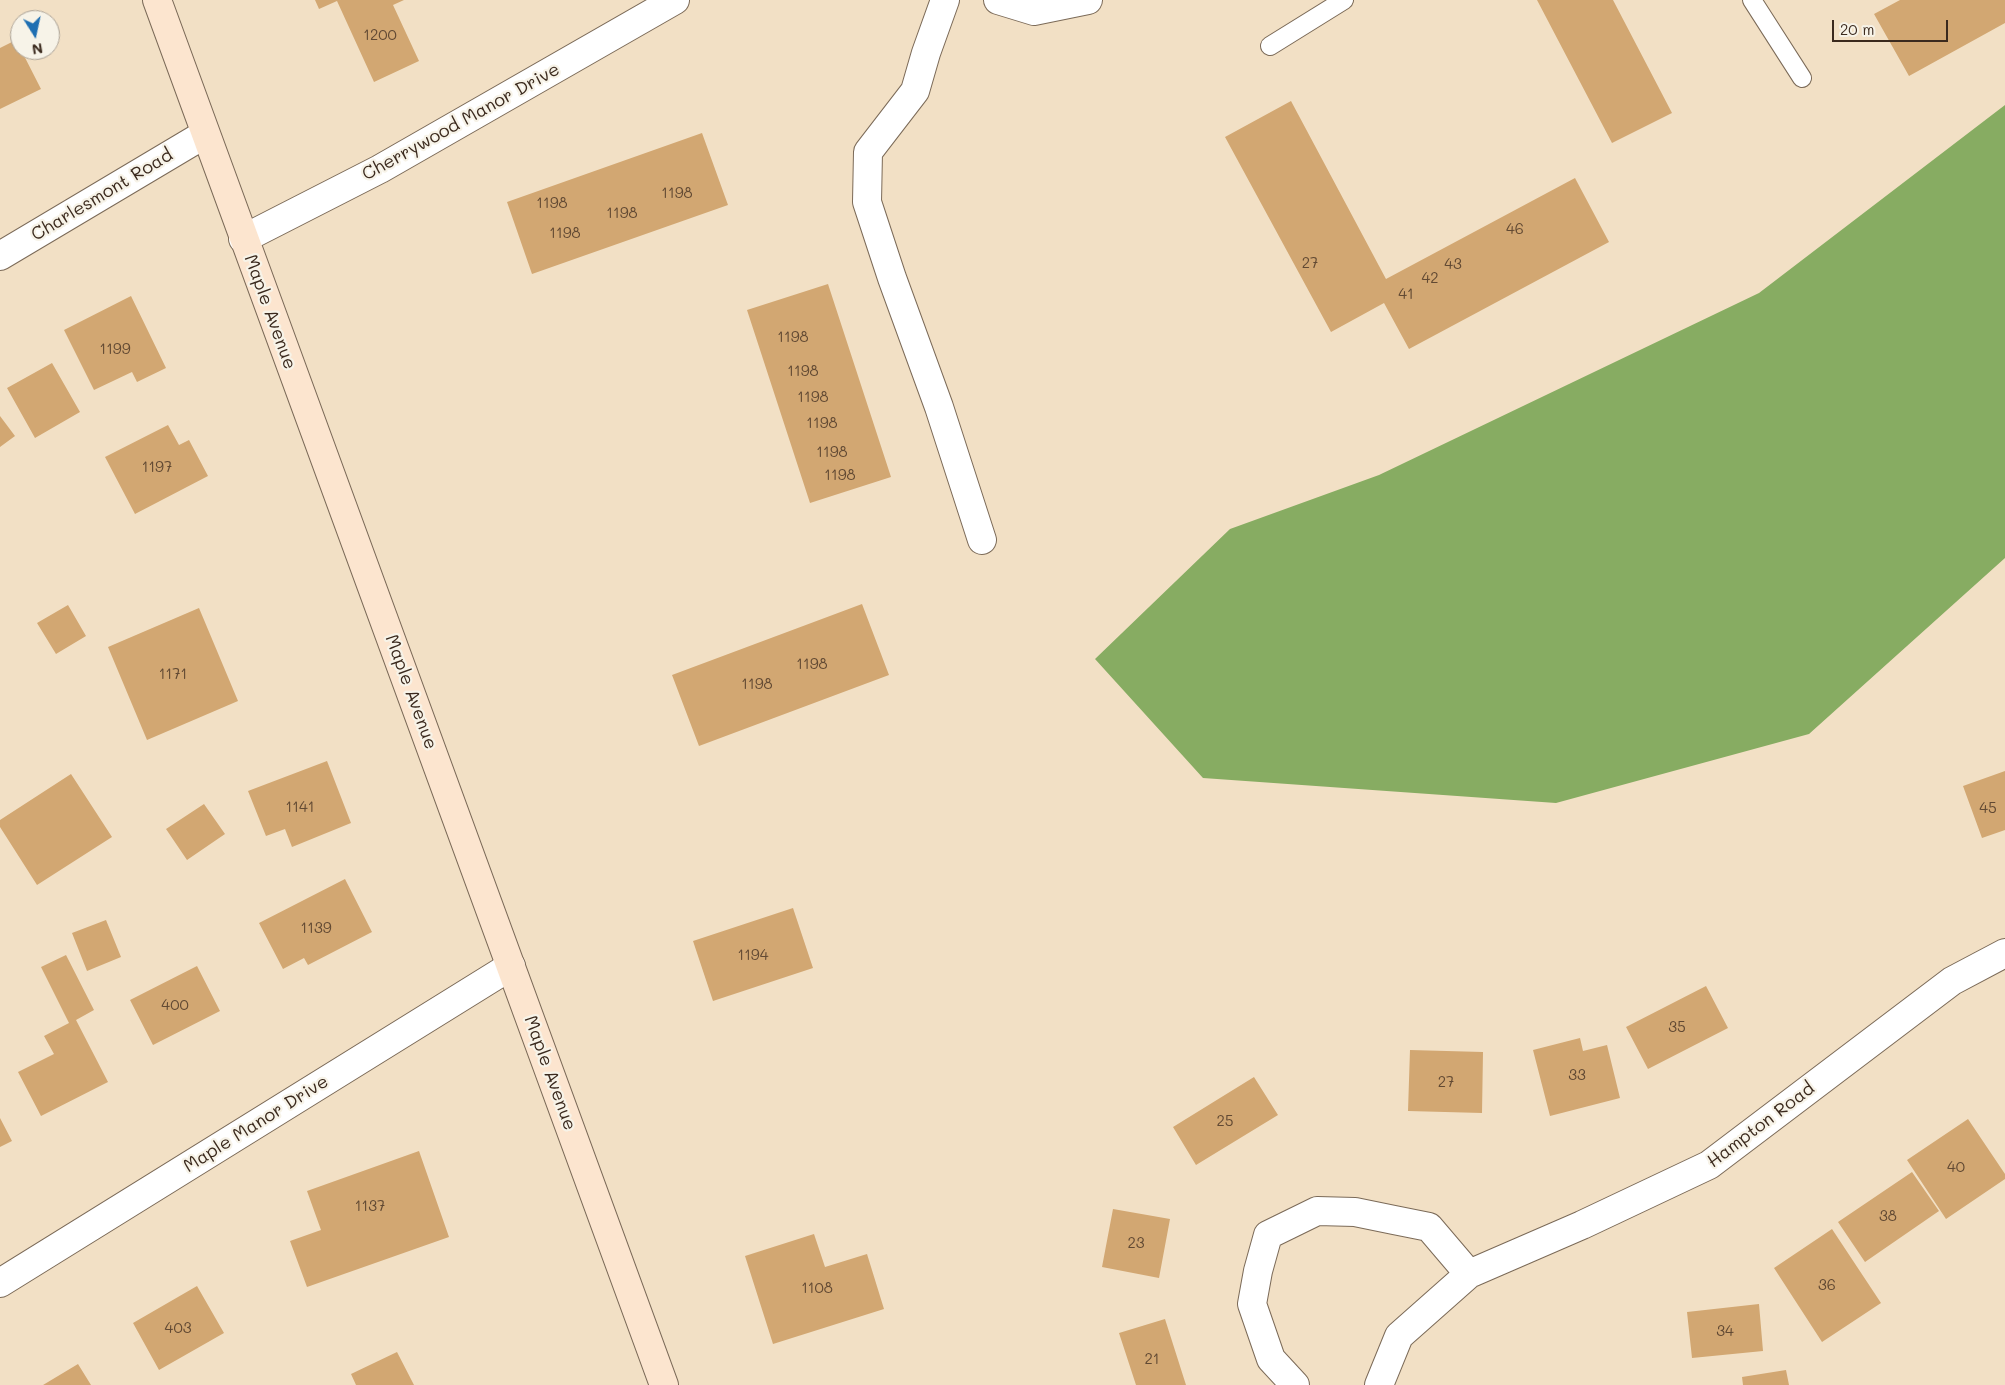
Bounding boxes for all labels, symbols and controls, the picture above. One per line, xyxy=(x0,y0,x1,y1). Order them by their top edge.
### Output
north arrow xyxy=(10,10,60,60)
scale bar xyxy=(1835,10,1951,42)
text: 20 m xyxy=(1840,19,1874,39)
house number: 1200 xyxy=(363,26,397,44)
text: N xyxy=(31,39,44,60)
street label: Cherrywood Manor Drive xyxy=(358,59,564,185)
street label: Charlesmont Road xyxy=(27,144,177,246)
house number: 1198 xyxy=(661,184,693,202)
house number: 1198 xyxy=(536,194,568,212)
house number: 1198 xyxy=(606,204,638,222)
house number: 46 xyxy=(1506,220,1524,238)
house number: 1198 xyxy=(549,224,581,242)
street label: Maple Avenue xyxy=(239,252,301,372)
house number: 27 xyxy=(1302,254,1318,272)
house number: 43 xyxy=(1444,255,1462,273)
house number: 42 xyxy=(1421,269,1439,287)
house number: 41 xyxy=(1398,285,1414,303)
house number: 1198 xyxy=(777,328,809,346)
house number: 1199 xyxy=(99,340,131,358)
house number: 1198 xyxy=(787,362,819,380)
house number: 1198 xyxy=(797,388,829,406)
house number: 1198 xyxy=(806,414,838,432)
house number: 1198 xyxy=(816,443,848,461)
house number: 1197 xyxy=(142,458,172,476)
house number: 1198 xyxy=(824,466,856,484)
street label: Maple Avenue xyxy=(380,632,442,752)
house number: 1198 xyxy=(796,655,828,673)
house number: 1171 xyxy=(159,665,187,683)
house number: 1198 xyxy=(741,675,773,693)
house number: 1141 xyxy=(286,798,314,816)
house number: 45 xyxy=(1979,799,1997,817)
house number: 1139 xyxy=(300,919,332,937)
house number: 1194 xyxy=(737,946,769,964)
house number: 400 xyxy=(161,996,189,1014)
street label: Maple Avenue xyxy=(519,1013,581,1133)
house number: 35 xyxy=(1668,1018,1686,1036)
house number: 33 xyxy=(1568,1066,1586,1084)
street label: Maple Manor Drive xyxy=(180,1071,332,1177)
house number: 27 xyxy=(1438,1073,1454,1091)
street label: Hampton Road xyxy=(1703,1078,1819,1172)
house number: 25 xyxy=(1216,1112,1234,1130)
house number: 40 xyxy=(1947,1158,1965,1176)
house number: 1137 xyxy=(355,1197,385,1215)
house number: 38 xyxy=(1879,1207,1897,1225)
house number: 23 xyxy=(1127,1234,1145,1252)
house number: 36 xyxy=(1818,1276,1836,1294)
house number: 1108 xyxy=(801,1279,833,1297)
house number: 403 xyxy=(165,1319,191,1337)
house number: 34 xyxy=(1716,1322,1734,1340)
house number: 21 xyxy=(1144,1350,1160,1368)

